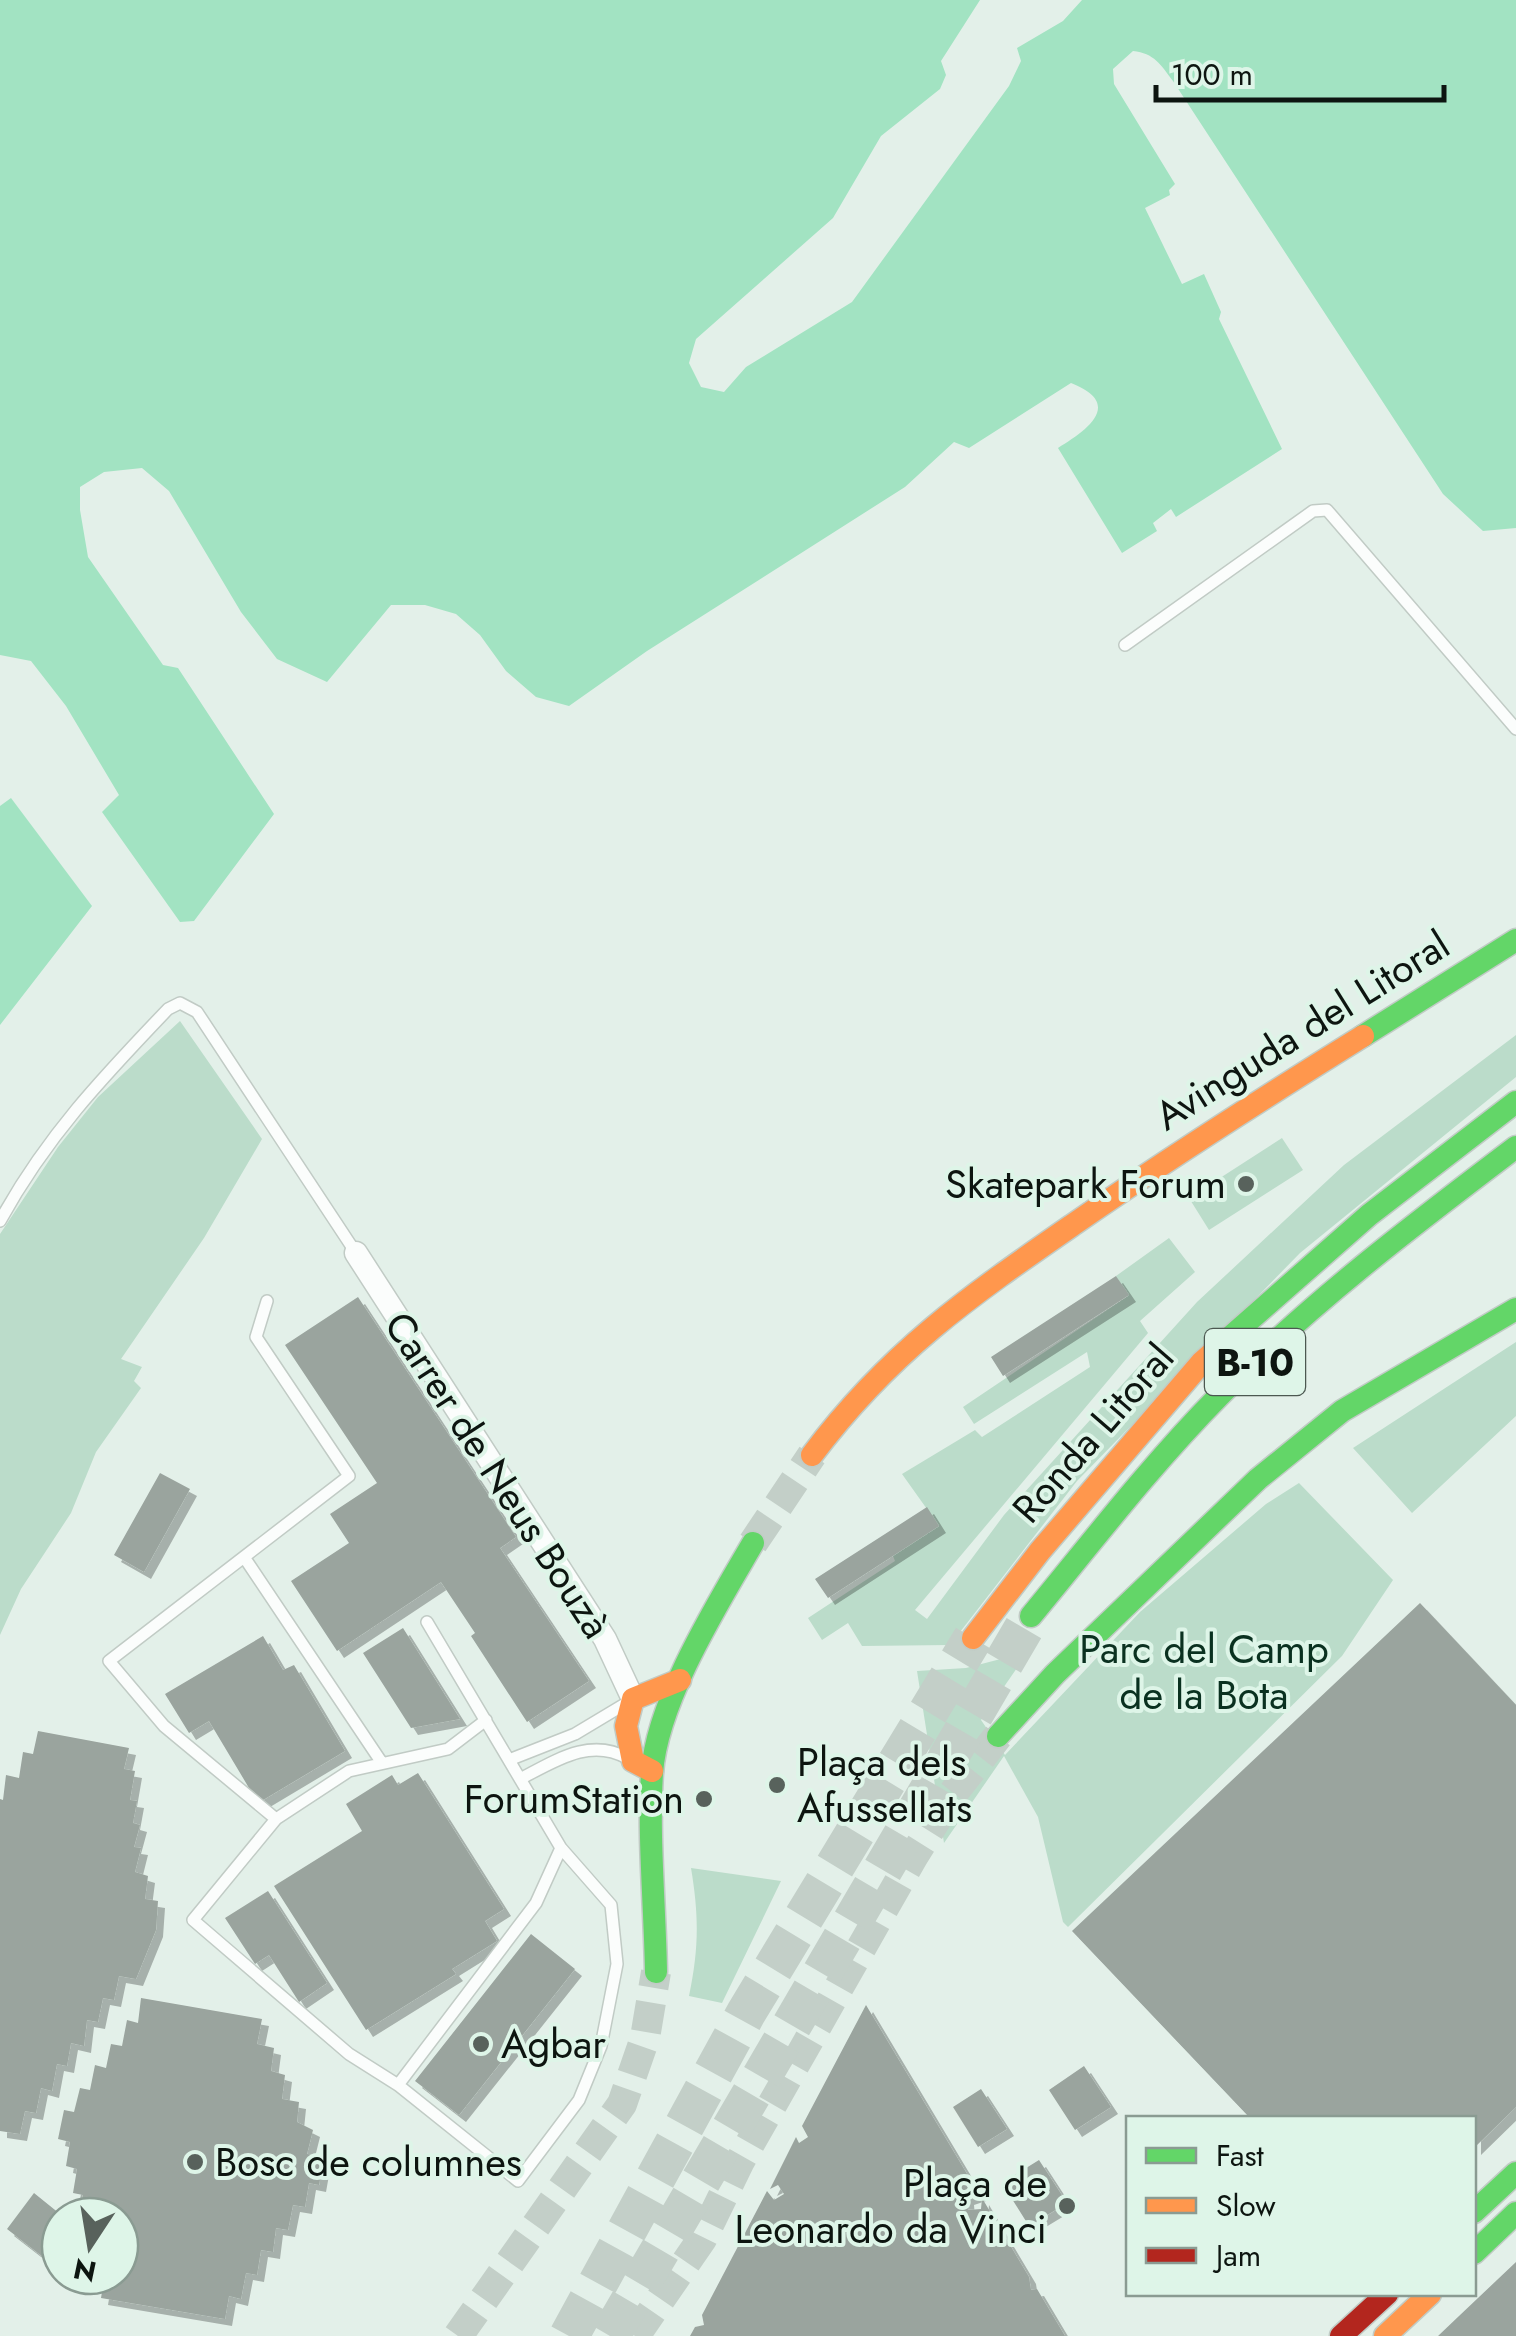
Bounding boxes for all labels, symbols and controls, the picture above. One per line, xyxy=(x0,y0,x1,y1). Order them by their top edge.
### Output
scale bar xyxy=(1156,40,1444,102)
text: 100 m xyxy=(1171,53,1253,96)
street label: Avinguda del Litoral xyxy=(1143,916,1461,1144)
place label: Skatepark Forum xyxy=(945,1155,1226,1213)
marker: Skatepark Forum xyxy=(1235,1173,1257,1195)
street label: Carrer de Neus Bouzà xyxy=(370,1300,626,1650)
road number: B-10 xyxy=(1205,1329,1305,1395)
street label: Ronda Litoral xyxy=(999,1330,1187,1536)
park label: Parc del Camp de la Bota xyxy=(1079,1620,1329,1724)
place label: Plaça dels Afussellats xyxy=(797,1733,972,1837)
place label: ForumStation xyxy=(464,1770,684,1828)
marker: Plaça dels Afussellats xyxy=(766,1774,788,1796)
marker: ForumStation xyxy=(693,1788,715,1810)
place label: Agbar xyxy=(501,2015,606,2073)
marker: Agbar xyxy=(470,2033,492,2055)
legend xyxy=(1126,2116,1476,2296)
place label: Bosc de columnes xyxy=(215,2133,522,2191)
text: Fast xyxy=(1216,2134,1265,2177)
marker: Bosc de columnes xyxy=(184,2151,206,2173)
place label: Plaça de Leonardo da Vinci xyxy=(735,2154,1047,2258)
text: Slow xyxy=(1216,2184,1276,2227)
marker: Plaça de Leonardo da Vinci xyxy=(1056,2195,1078,2217)
north arrow xyxy=(40,2196,140,2296)
text: Jam xyxy=(1212,2234,1261,2277)
text: N xyxy=(70,2248,100,2292)

